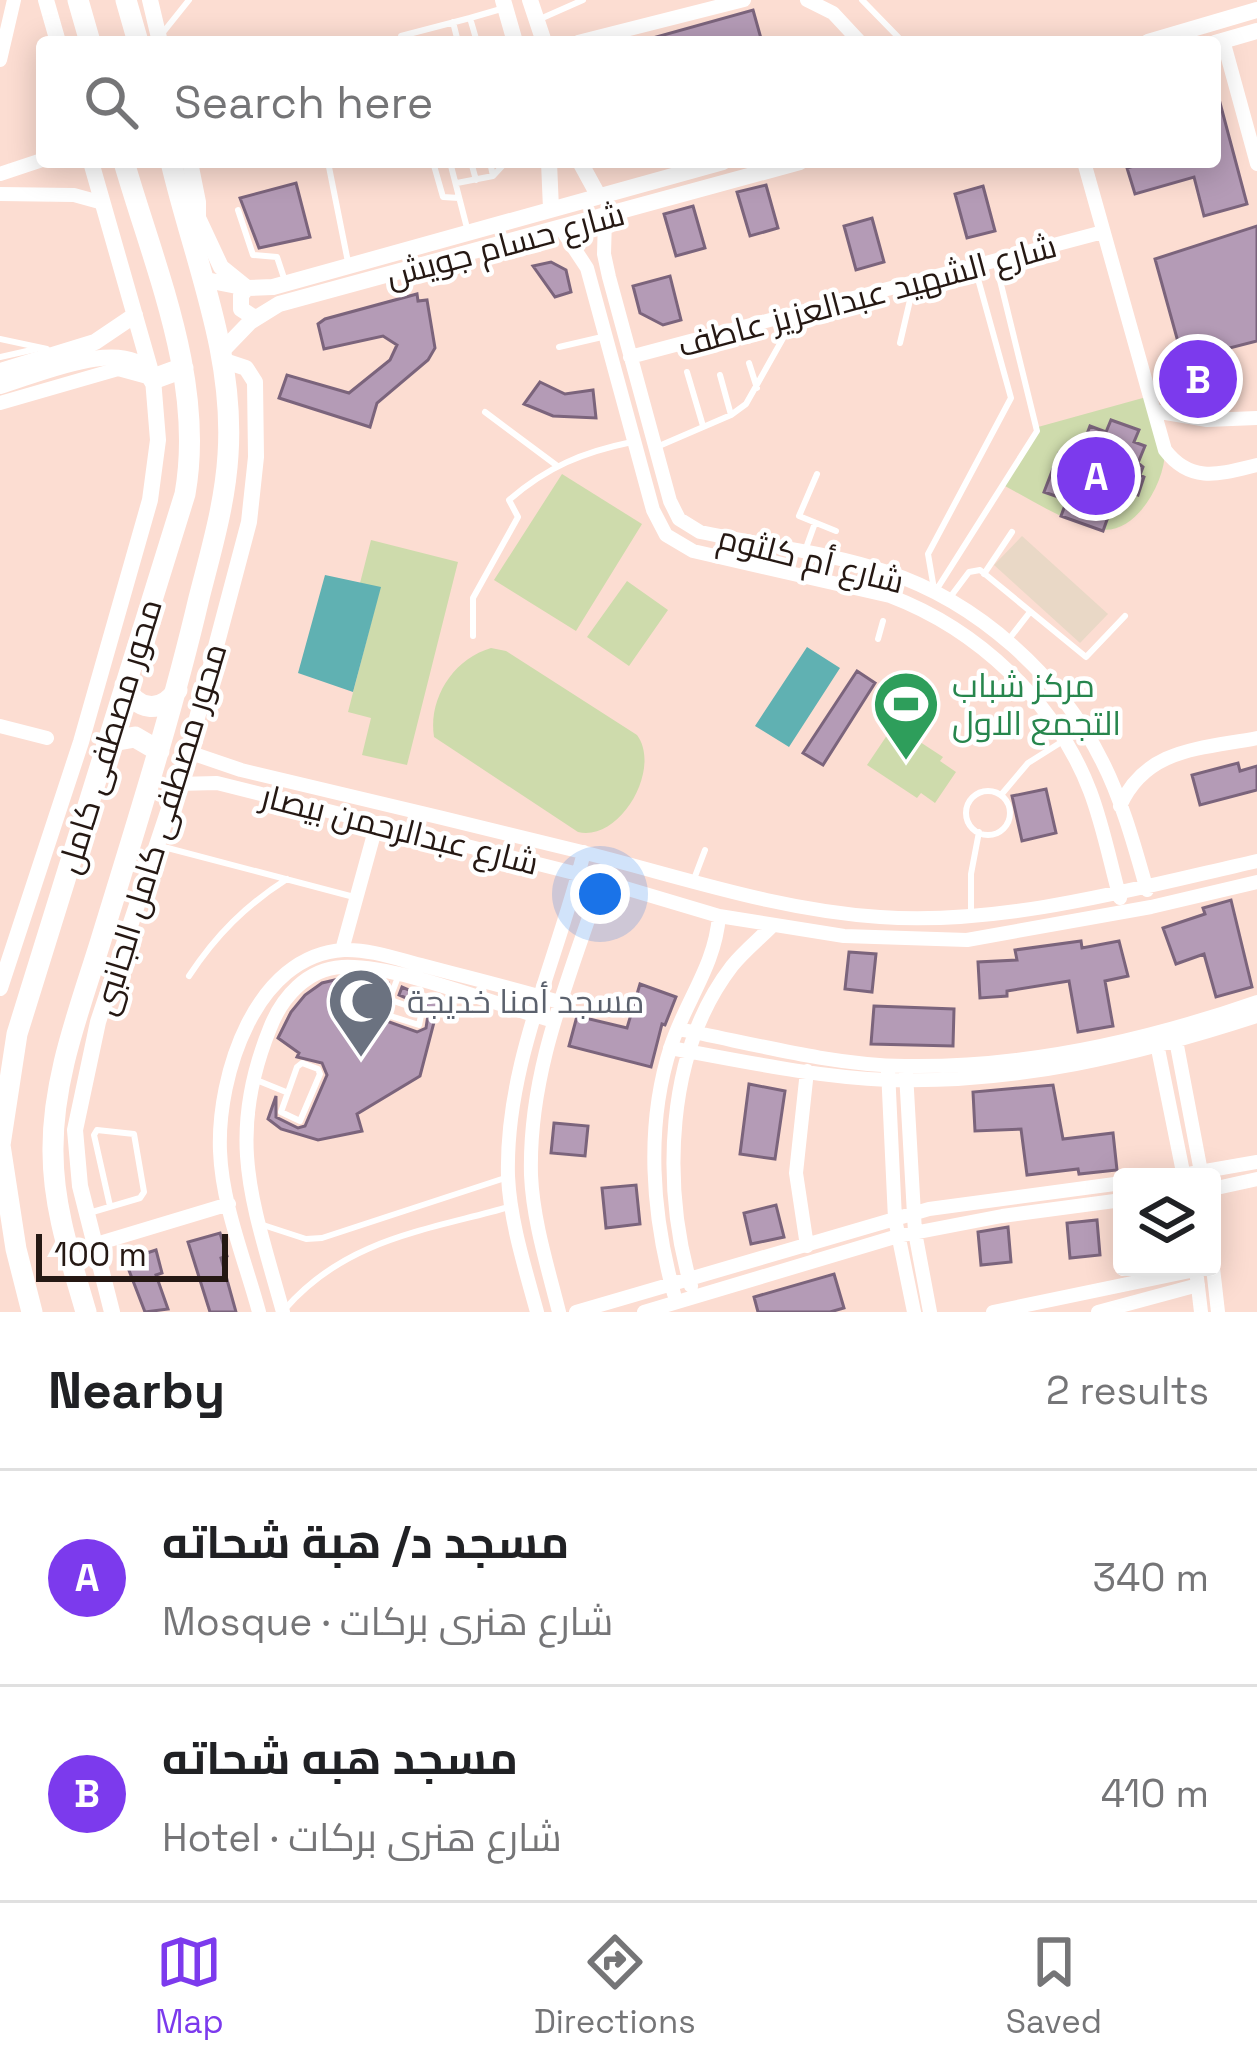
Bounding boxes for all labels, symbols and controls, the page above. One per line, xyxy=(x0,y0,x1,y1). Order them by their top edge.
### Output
search box xyxy=(36,36,1221,168)
icon: search xyxy=(78,69,144,135)
text: Search here xyxy=(174,74,433,131)
street label: شارع حسام جويش xyxy=(381,193,629,298)
street label: شارع الشهيد عبدالعزيز عاطف xyxy=(673,225,1062,368)
pin: B xyxy=(1159,334,1237,424)
pin: A xyxy=(1057,431,1135,521)
street label: شارع أم كلثوم xyxy=(713,517,908,604)
street label: محور مصطفى كامل xyxy=(48,594,172,879)
street label: محور مصطفى كامل الجانبى xyxy=(83,638,237,1020)
place label: مركز شباب التجمع الاول xyxy=(952,665,1121,746)
sports icon: مركز شباب التجمع الاول xyxy=(871,669,941,763)
street label: شارع عبدالرحمن بيصار xyxy=(255,775,543,886)
your location xyxy=(570,864,630,924)
mosque icon: مسجد أمنا خديجة xyxy=(326,966,396,1060)
place label: مسجد أمنا خديجة xyxy=(407,981,644,1023)
map controls xyxy=(1113,1168,1221,1276)
button: layers xyxy=(1113,1168,1221,1276)
scale bar xyxy=(36,1228,228,1281)
text: 100 m xyxy=(54,1234,147,1276)
text: Nearby xyxy=(48,1358,225,1423)
text: 2 results xyxy=(1046,1366,1209,1415)
text: مسجد د/ هبة شحاته xyxy=(162,1514,569,1571)
text: A xyxy=(75,1553,99,1602)
text: 340 m xyxy=(1093,1553,1209,1602)
text: Mosque · شارع هنرى بركات xyxy=(162,1597,613,1646)
text: مسجد هبه شحاته xyxy=(162,1730,518,1787)
text: B xyxy=(74,1769,100,1818)
text: 410 m xyxy=(1101,1769,1209,1818)
text: Hotel · شارع هنرى بركات xyxy=(162,1813,562,1862)
tab: Map xyxy=(155,1929,224,2043)
tab: Directions xyxy=(534,1929,696,2043)
tab: Saved xyxy=(1006,1929,1102,2043)

